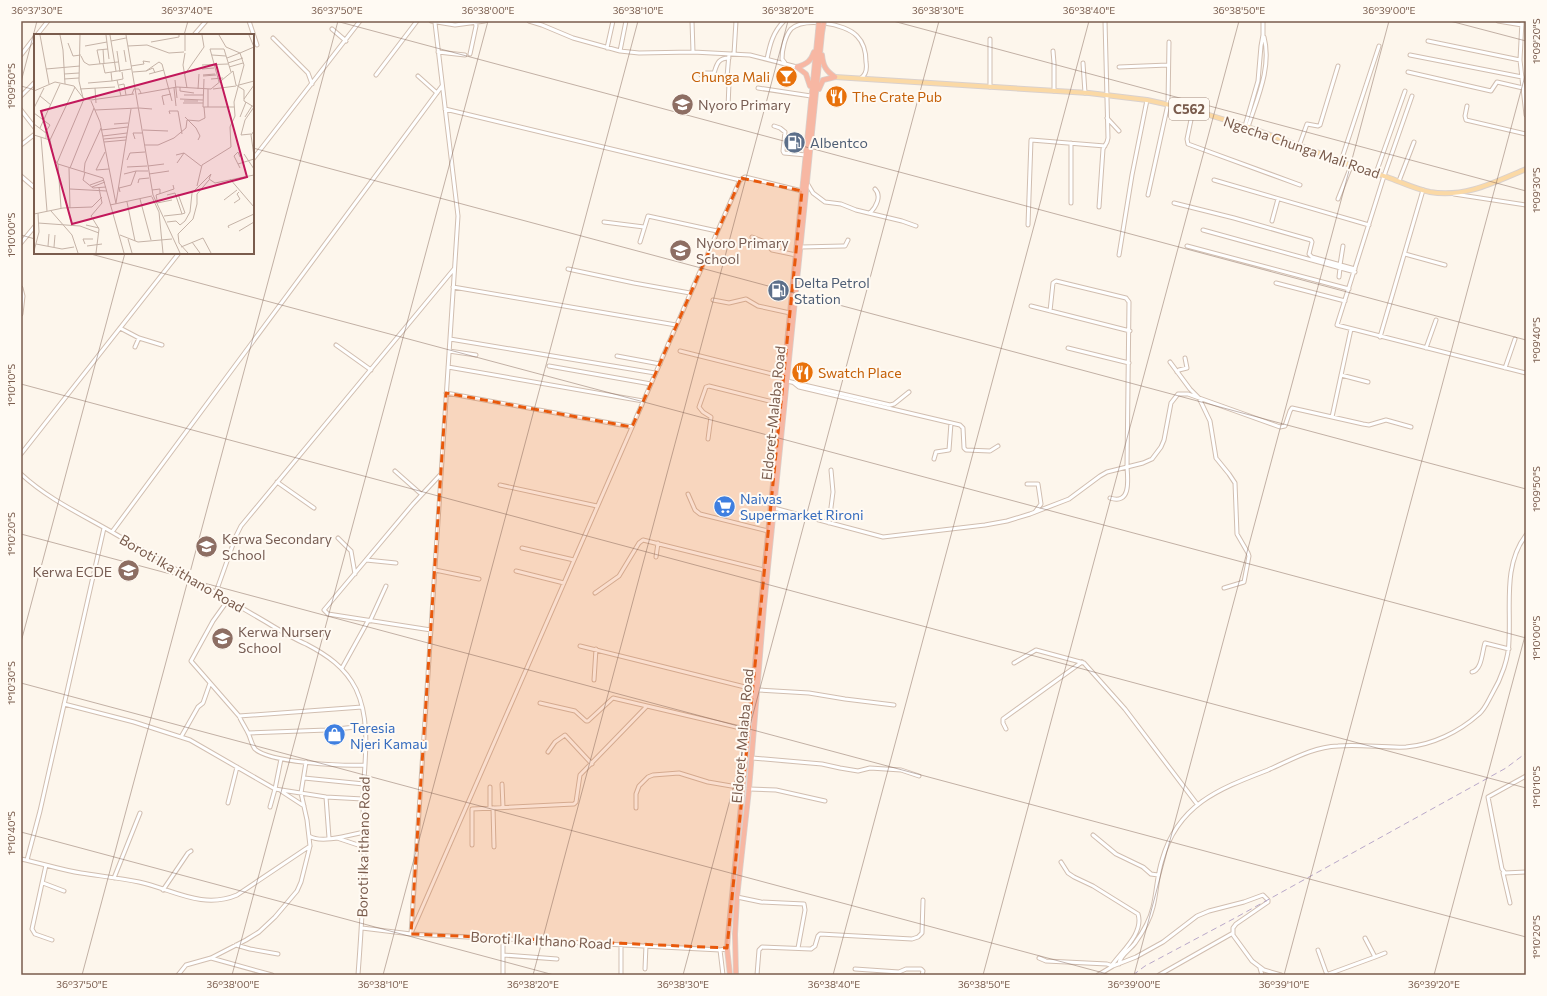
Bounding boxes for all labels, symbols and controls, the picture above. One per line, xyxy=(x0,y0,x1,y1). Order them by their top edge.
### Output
text: 36°37'30"E xyxy=(11,4,63,16)
text: 36°37'40"E xyxy=(161,4,213,16)
text: 36°37'50"E xyxy=(311,4,363,16)
text: 36°38'00"E xyxy=(462,4,515,16)
text: 36°38'10"E xyxy=(613,4,663,16)
text: 36°38'20"E xyxy=(762,4,814,16)
text: 36°38'30"E xyxy=(912,4,964,16)
text: 36°38'40"E xyxy=(1063,4,1115,16)
text: 36°38'50"E xyxy=(1213,4,1265,16)
text: 36°39'00"E xyxy=(1363,4,1416,16)
text: 1°09'20"S xyxy=(1530,18,1542,64)
inset map xyxy=(34,34,254,254)
text: 1°09'50"S xyxy=(5,63,17,109)
bar icon: Chunga Mali xyxy=(773,63,799,89)
place label: Chunga Mali xyxy=(691,68,770,85)
restaurant icon: The Crate Pub xyxy=(824,83,850,109)
place label: The Crate Pub xyxy=(852,88,942,105)
school or university icon: Nyoro Primary xyxy=(669,91,695,117)
place label: Nyoro Primary xyxy=(698,96,791,113)
road number: C562 xyxy=(1169,98,1209,120)
street label: Ngecha Chunga Mali Road xyxy=(1222,112,1382,182)
fuel station icon: Albentco xyxy=(782,129,808,155)
place label: Albentco xyxy=(810,134,868,151)
text: 1°09'30"S xyxy=(1530,167,1542,213)
text: 1°10'00"S xyxy=(5,213,17,257)
place label: Nyoro Primary School xyxy=(696,234,789,267)
school or university icon: Nyoro Primary School xyxy=(667,237,693,263)
place label: Delta Petrol Station xyxy=(794,274,870,307)
fuel station icon: Delta Petrol Station xyxy=(765,277,791,303)
text: 1°09'40"S xyxy=(1530,317,1542,363)
street label: Eldoret-Malaba Road xyxy=(757,345,789,481)
restaurant icon: Swatch Place xyxy=(789,359,815,385)
text: 1°10'10"S xyxy=(5,364,17,406)
place label: Swatch Place xyxy=(818,364,902,381)
text: 1°09'50"S xyxy=(1530,466,1542,512)
place label: Naivas Supermarket Rironi xyxy=(740,490,864,523)
supermarket icon: Naivas Supermarket Rironi xyxy=(711,493,737,519)
text: 1°10'20"S xyxy=(5,512,17,556)
street label: Boroti Ika ithano Road xyxy=(117,530,247,616)
place label: Kerwa Secondary School xyxy=(222,530,332,563)
school or university icon: Kerwa Secondary School xyxy=(194,533,220,559)
school or university icon: Kerwa ECDE xyxy=(115,558,141,584)
place label: Kerwa ECDE xyxy=(33,563,112,580)
text: 1°10'00"S xyxy=(1530,616,1542,660)
place label: Kerwa Nursery School xyxy=(238,623,331,656)
school or university icon: Kerwa Nursery School xyxy=(210,626,236,652)
text: 1°10'30"S xyxy=(5,661,17,705)
street label: Eldoret-Malaba Road xyxy=(728,668,756,804)
place label: Teresia Njeri Kamau xyxy=(350,719,427,752)
shop icon: Teresia Njeri Kamau xyxy=(322,722,348,748)
text: 1°10'10"S xyxy=(1530,766,1542,808)
street label: Boroti Ika ithano Road xyxy=(353,776,373,918)
text: 1°10'40"S xyxy=(5,811,17,855)
text: 1°10'20"S xyxy=(1530,915,1542,959)
street label: Boroti Ika Ithano Road xyxy=(470,928,612,952)
text: 36°37'50"E xyxy=(56,978,108,990)
text: 36°38'00"E xyxy=(207,978,260,990)
text: 36°38'10"E xyxy=(358,978,408,990)
text: 36°38'20"E xyxy=(507,978,559,990)
text: 36°38'30"E xyxy=(657,978,709,990)
text: 36°38'40"E xyxy=(808,978,860,990)
text: 36°38'50"E xyxy=(958,978,1010,990)
text: 36°39'00"E xyxy=(1108,978,1161,990)
text: 36°39'10"E xyxy=(1259,978,1309,990)
text: 36°39'20"E xyxy=(1408,978,1460,990)

